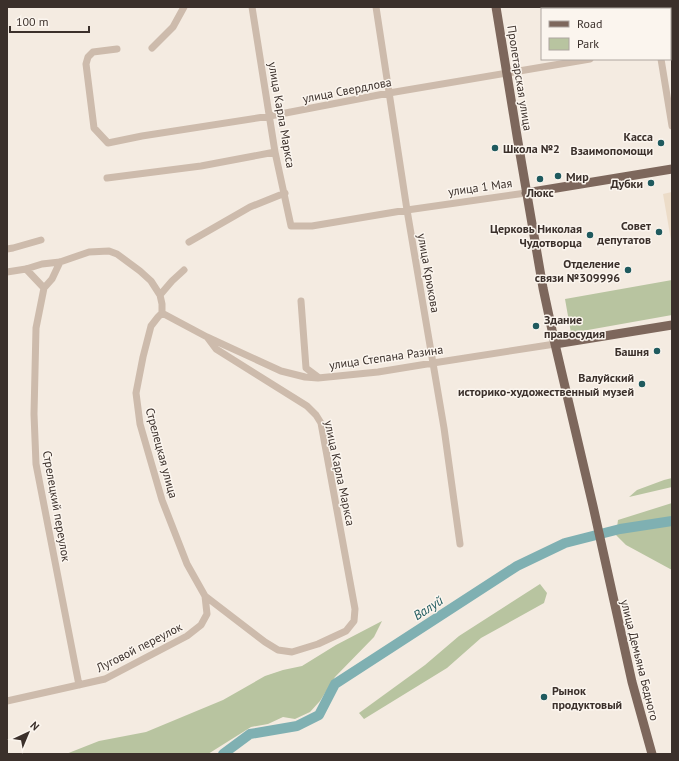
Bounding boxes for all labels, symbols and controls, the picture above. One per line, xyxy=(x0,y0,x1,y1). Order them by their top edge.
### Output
scale bar xyxy=(10,8,89,34)
legend xyxy=(541,8,671,60)
text: 100 m xyxy=(16,14,49,29)
text: Road xyxy=(577,16,602,31)
street label: Пролетарская улица xyxy=(504,24,536,132)
text: Park xyxy=(577,36,599,51)
street label: улица Карла Маркса xyxy=(265,61,299,169)
street label: улица Свердлова xyxy=(301,74,393,106)
place label: Касса Взаимопомощи xyxy=(571,129,653,158)
marker: Касса Взаимопомощи xyxy=(656,138,666,148)
place label: Школа №2 xyxy=(503,141,560,156)
marker: Школа №2 xyxy=(490,143,500,153)
place label: Мир xyxy=(566,169,589,184)
marker: Мир xyxy=(553,171,563,181)
marker: Люкс xyxy=(535,174,545,184)
street label: улица 1 Мая xyxy=(447,175,513,199)
place label: Дубки xyxy=(610,176,643,191)
marker: Дубки xyxy=(646,178,656,188)
place label: Люкс xyxy=(525,185,554,200)
place label: Совет депутатов xyxy=(596,218,651,247)
place label: Церковь Николая Чудотворца xyxy=(490,221,582,250)
marker: Совет депутатов xyxy=(654,227,664,237)
marker: Церковь Николая Чудотворца xyxy=(585,230,595,240)
street label: улица Крюкова xyxy=(415,232,443,314)
place label: Отделение связи №309996 xyxy=(535,256,620,285)
marker: Отделение связи №309996 xyxy=(623,265,633,275)
place label: Здание правосудия xyxy=(544,312,605,341)
marker: Здание правосудия xyxy=(531,321,541,331)
street label: улица Степана Разина xyxy=(328,342,444,372)
place label: Башня xyxy=(615,344,649,359)
marker: Башня xyxy=(652,346,662,356)
place label: Валуйский историко-художественный музей xyxy=(458,370,634,399)
marker: Валуйский историко-художественный музей xyxy=(637,379,647,389)
street label: Стрелецкая улица xyxy=(143,406,181,500)
street label: улица Карла Маркса xyxy=(321,419,359,527)
street label: Стрелецкий переулок xyxy=(40,449,74,563)
water label: Валуй xyxy=(410,592,446,624)
street label: улица Демьяна Бедного xyxy=(618,598,662,722)
street label: Луговой переулок xyxy=(93,619,185,676)
place label: Рынок продуктовый xyxy=(552,683,622,712)
marker: Рынок продуктовый xyxy=(539,692,549,702)
north arrow xyxy=(8,713,48,753)
text: N xyxy=(27,718,42,733)

